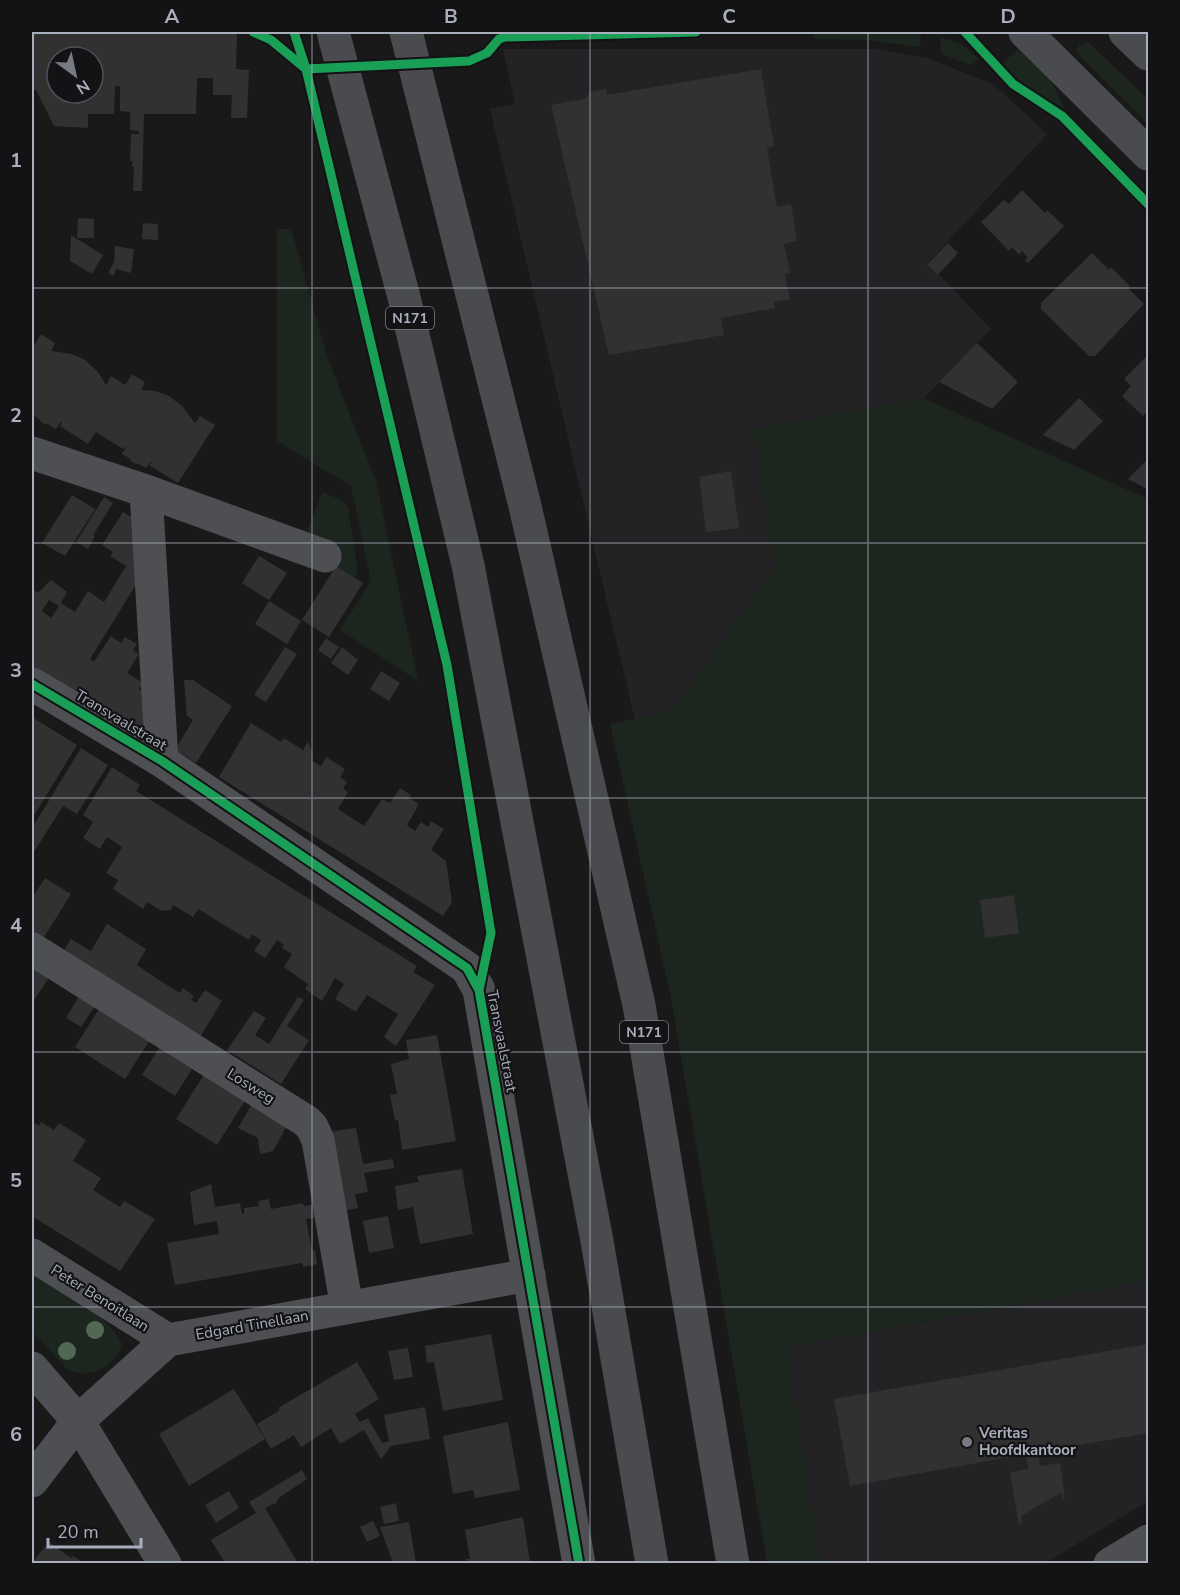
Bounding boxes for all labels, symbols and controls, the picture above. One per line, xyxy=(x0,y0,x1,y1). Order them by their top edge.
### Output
text: A xyxy=(165,3,180,30)
text: B xyxy=(444,3,458,30)
text: C xyxy=(722,3,736,30)
text: D xyxy=(1000,3,1016,30)
north arrow xyxy=(45,45,105,105)
text: N xyxy=(72,74,94,99)
text: 1 xyxy=(10,147,22,174)
road number: N171 xyxy=(386,307,434,329)
text: 2 xyxy=(10,402,22,429)
text: 3 xyxy=(10,657,22,684)
street label: Transvaalstraat xyxy=(72,685,171,756)
text: 4 xyxy=(10,912,22,939)
street label: Transvaalstraat xyxy=(482,988,522,1094)
road number: N171 xyxy=(620,1021,668,1043)
street label: Losweg xyxy=(223,1064,279,1108)
text: 5 xyxy=(10,1167,22,1194)
street label: Peter Benoitlaan xyxy=(47,1260,153,1336)
street label: Edgard Tinellaan xyxy=(194,1305,310,1345)
text: 6 xyxy=(10,1421,22,1448)
place label: Veritas Hoofdkantoor xyxy=(978,1423,1076,1460)
marker: Veritas Hoofdkantoor xyxy=(960,1435,974,1449)
scale bar xyxy=(48,1511,141,1549)
text: 20 m xyxy=(57,1520,99,1544)

